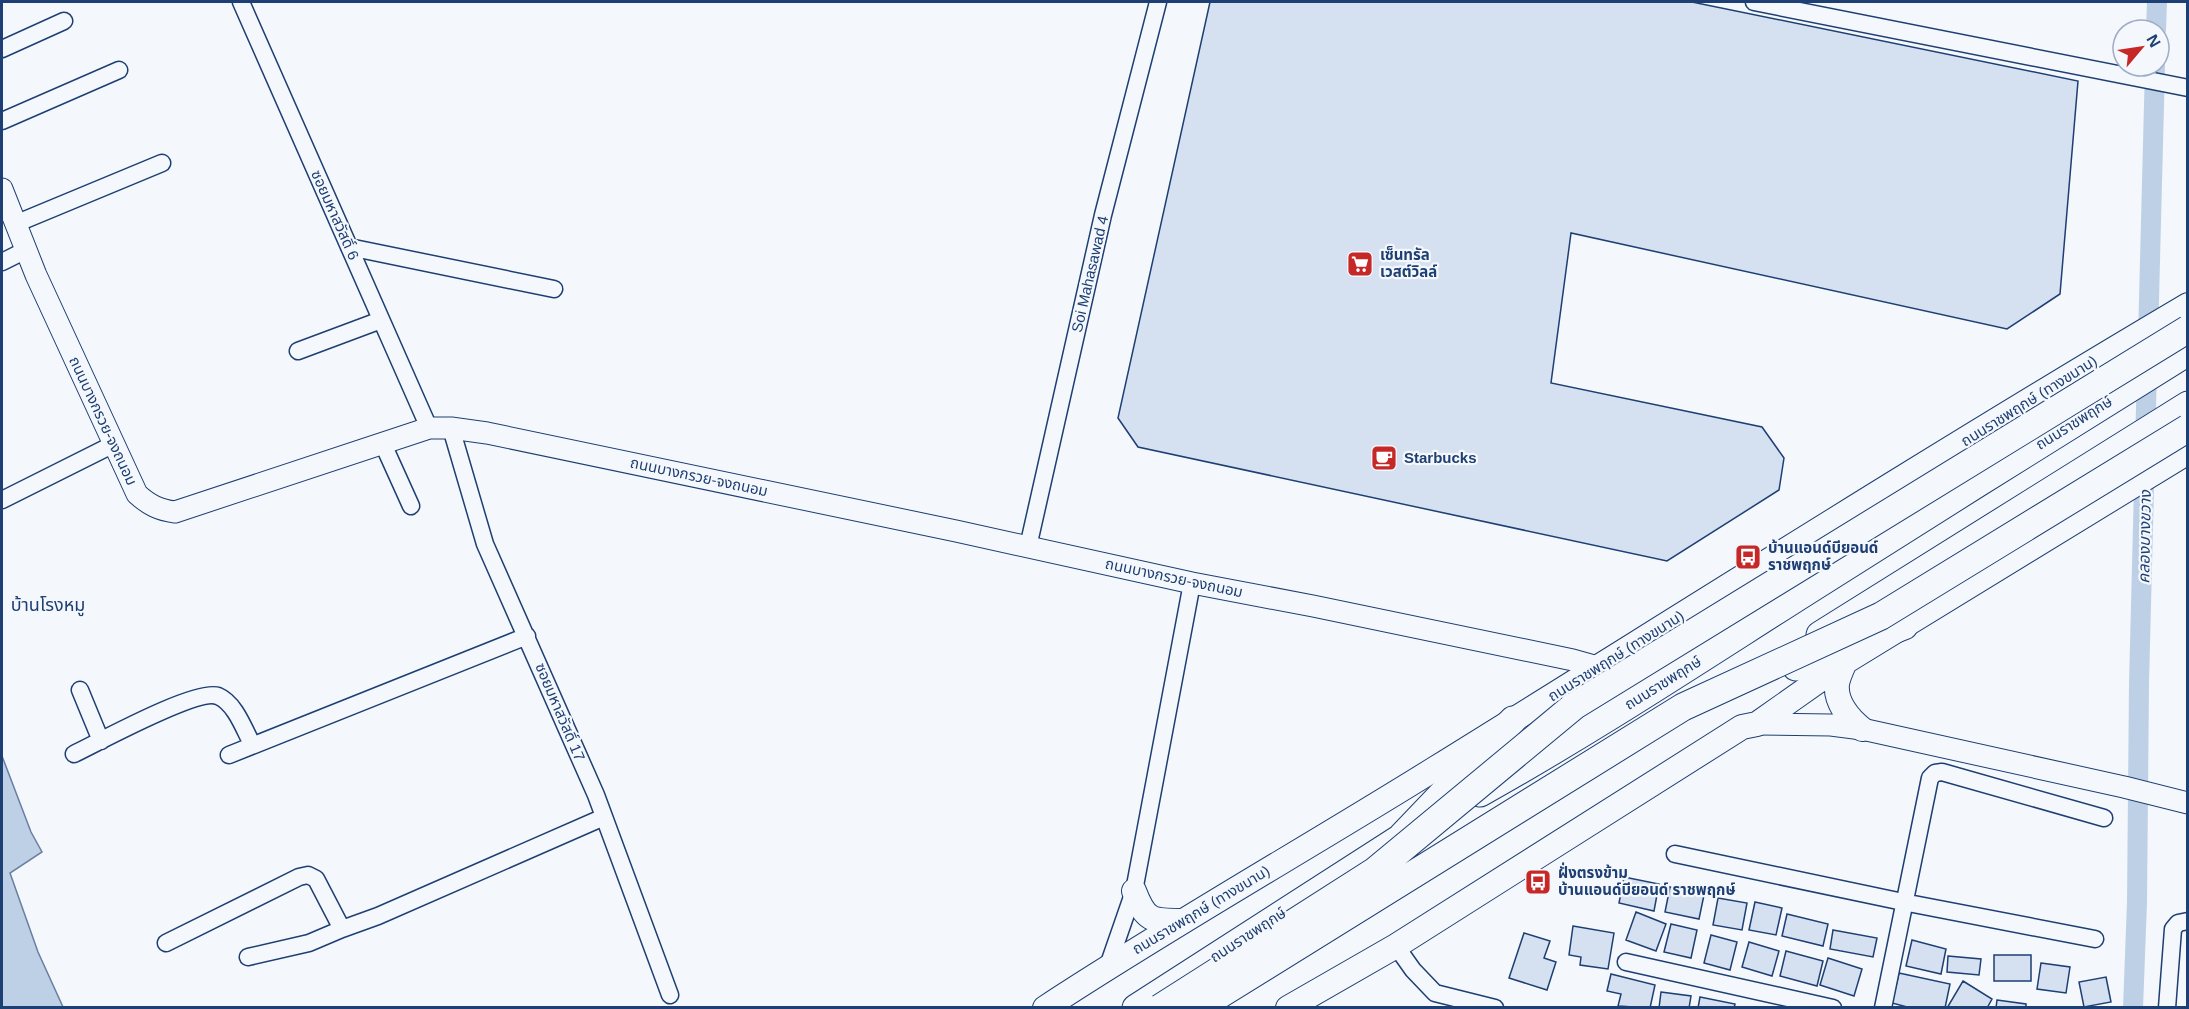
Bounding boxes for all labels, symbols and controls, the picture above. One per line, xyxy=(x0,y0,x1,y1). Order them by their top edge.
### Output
north arrow xyxy=(2111,18,2171,78)
text: N xyxy=(2143,32,2164,50)
street label: ซอยมหาสวัสดิ์ 6 xyxy=(308,167,363,262)
street label: Soi Mahasawad 4 xyxy=(1068,214,1111,334)
place label: เซ็นทรัล เวสต์วิลล์ xyxy=(1380,246,1437,280)
supermarket icon: เซ็นทรัล เวสต์วิลล์ xyxy=(1345,249,1375,279)
street label: ถนนราชพฤกษ์ (ทางขนาน) xyxy=(1958,352,2100,450)
street label: ถนนบางกรวย-จงถนอม xyxy=(66,354,141,488)
street label: ถนนราชพฤกษ์ xyxy=(2032,392,2116,454)
cafe icon: Starbucks xyxy=(1369,443,1399,473)
place label: Starbucks xyxy=(1404,449,1477,466)
street label: ถนนบางกรวย-จงถนอม xyxy=(629,454,769,499)
water label: คลองบางขวาง xyxy=(2135,489,2154,584)
place label: บ้านแอนด์บียอนด์ ราชพฤกษ์ xyxy=(1768,539,1878,573)
bus stop icon: บ้านแอนด์บียอนด์ ราชพฤกษ์ xyxy=(1733,542,1763,572)
street label: ถนนบางกรวย-จงถนอม xyxy=(1104,555,1244,600)
district label: บ้านโรงหมู xyxy=(11,595,85,617)
street label: ถนนราชพฤกษ์ (ทางขนาน) xyxy=(1545,607,1687,705)
street label: ถนนราชพฤกษ์ xyxy=(1621,652,1705,714)
street label: ซอยมหาสวัสดิ์ 17 xyxy=(532,660,589,763)
street label: ถนนราชพฤกษ์ (ทางขนาน) xyxy=(1129,862,1273,958)
place label: ฝั่งตรงข้าม บ้านแอนด์บียอนด์ ราชพฤกษ์ xyxy=(1558,862,1736,898)
bus stop icon: ฝั่งตรงข้าม บ้านแอนด์บียอนด์ ราชพฤกษ์ xyxy=(1523,867,1553,897)
street label: ถนนราชพฤกษ์ xyxy=(1207,904,1289,966)

